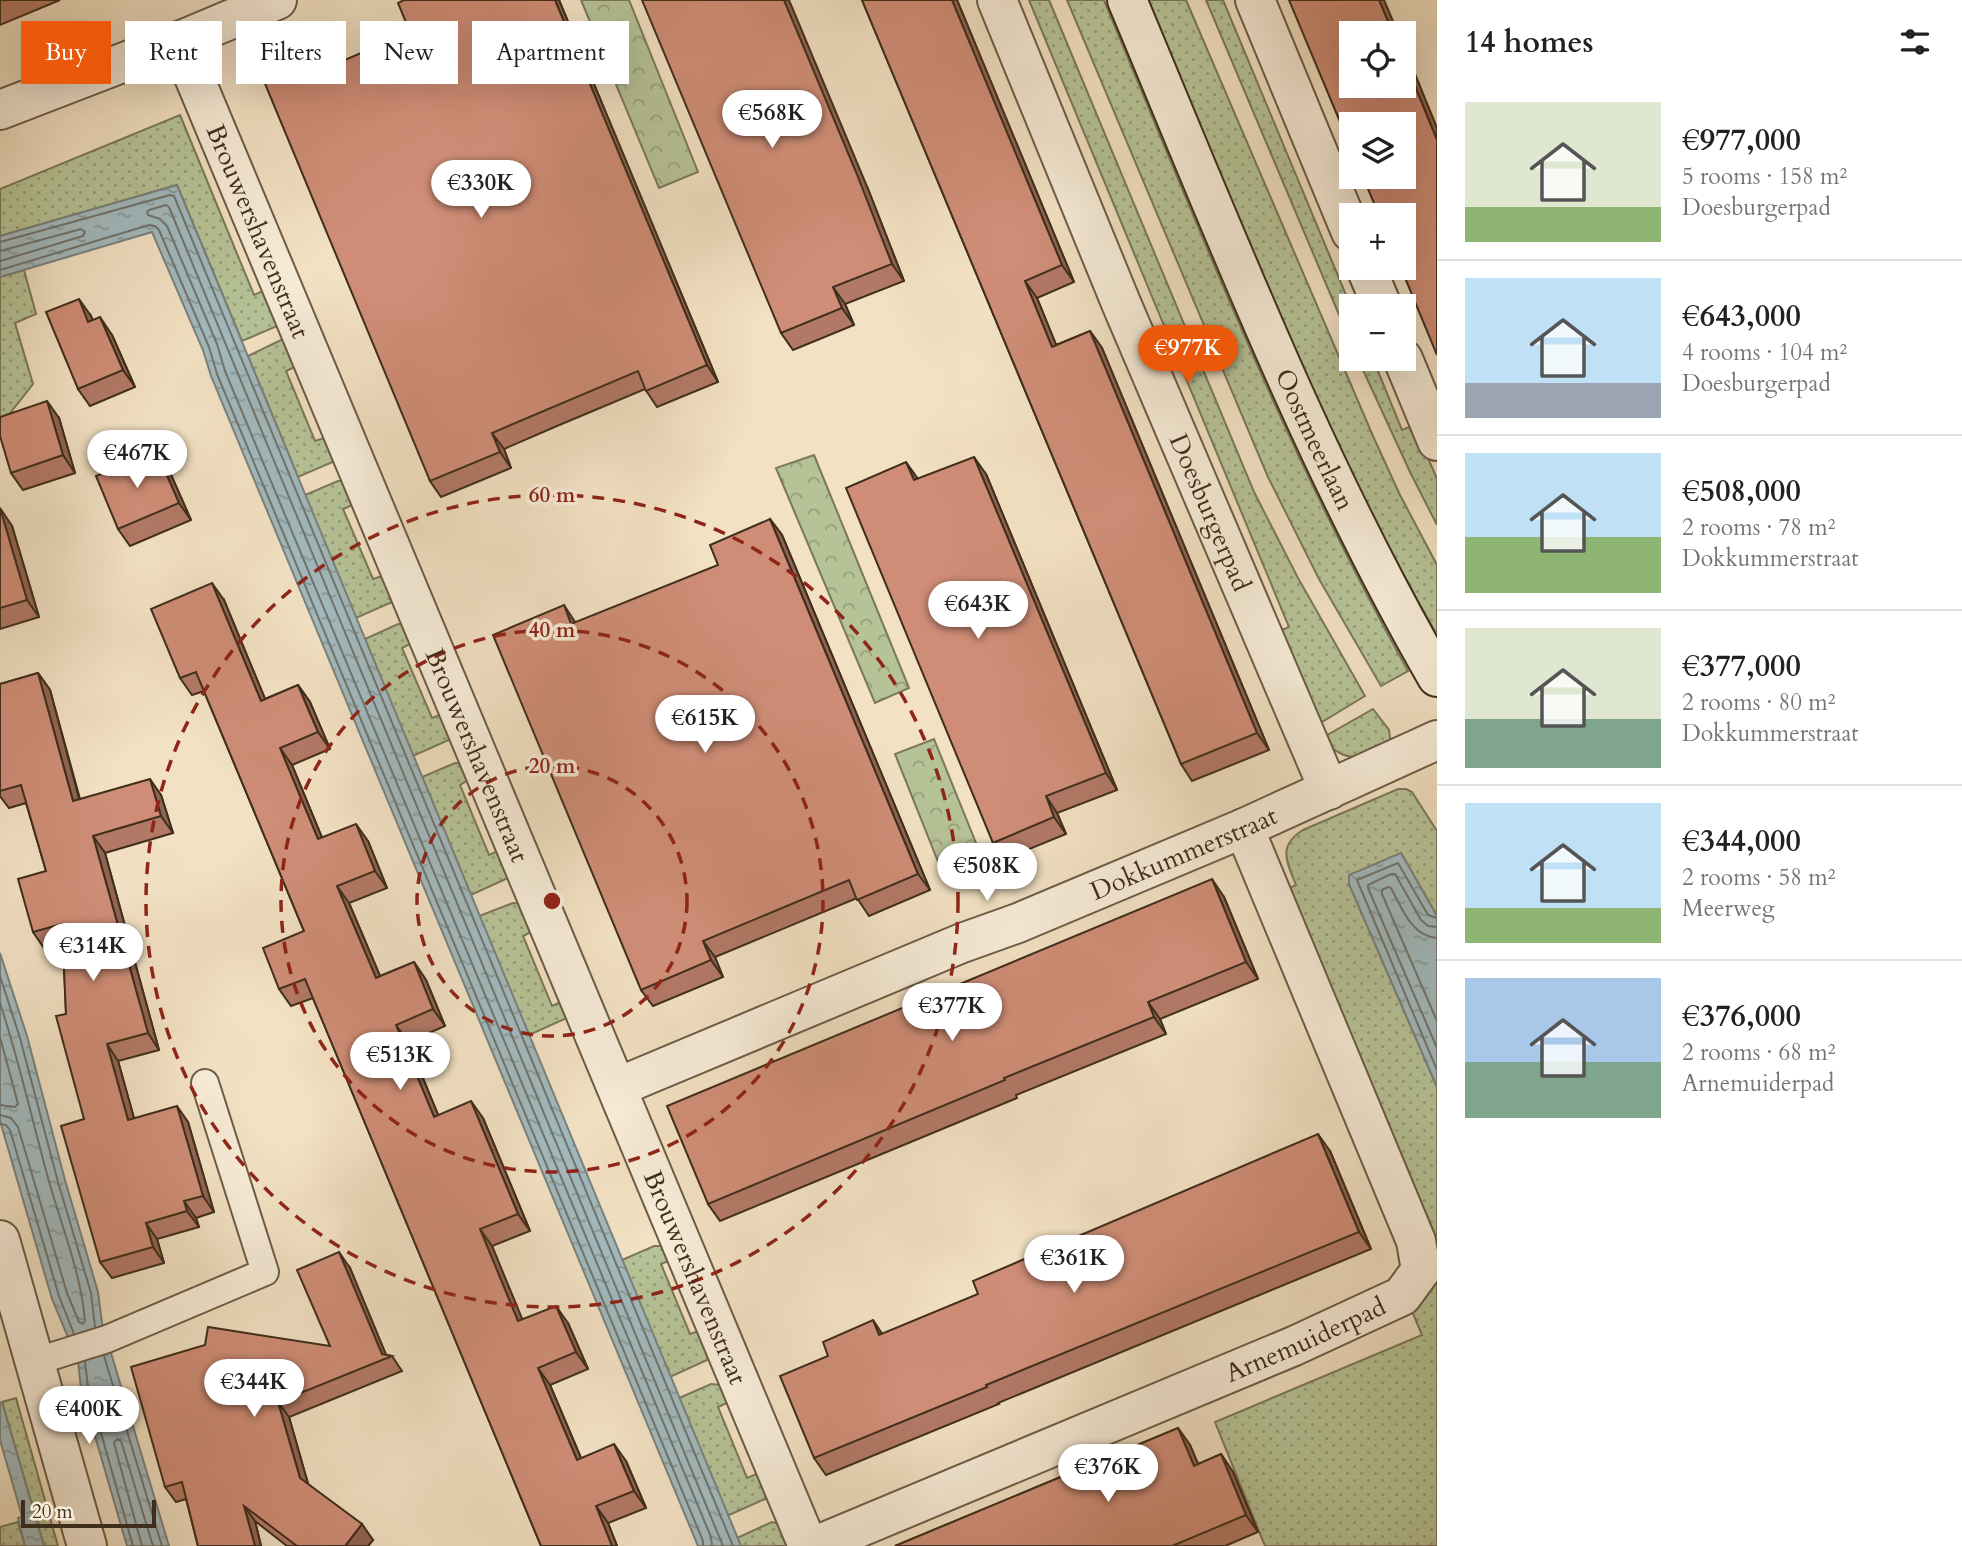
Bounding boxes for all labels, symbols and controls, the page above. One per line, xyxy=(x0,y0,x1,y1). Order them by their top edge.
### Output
chip: Buy xyxy=(21,21,111,84)
chip: Rent xyxy=(125,21,222,84)
chip: Filters xyxy=(236,21,346,84)
chip: New xyxy=(360,21,458,84)
chip: Apartment xyxy=(472,21,629,84)
map controls xyxy=(1339,21,1416,371)
button: locate xyxy=(1339,21,1416,98)
text: 14 homes xyxy=(1465,22,1594,63)
icon: filters xyxy=(1896,23,1934,61)
pin: €568K xyxy=(723,90,821,150)
text: €568K xyxy=(738,97,806,128)
button: layers xyxy=(1339,112,1416,189)
street label: Brouwershavenstraat xyxy=(198,119,318,344)
text: €977,000 xyxy=(1682,120,1801,161)
icon: home xyxy=(1521,130,1605,214)
pin: €330K xyxy=(432,160,530,220)
text: 5 rooms · 158 m² xyxy=(1682,161,1847,192)
text: €330K xyxy=(447,167,515,198)
text: Doesburgerpad xyxy=(1682,192,1831,223)
button: + xyxy=(1339,203,1416,280)
button: − xyxy=(1339,294,1416,371)
text: €643,000 xyxy=(1682,296,1801,337)
icon: home xyxy=(1521,306,1605,390)
pin: €977K xyxy=(1139,326,1237,385)
text: €977K xyxy=(1154,332,1222,363)
text: 4 rooms · 104 m² xyxy=(1682,337,1847,368)
street label: Oostmeerlaan xyxy=(1267,363,1363,516)
text: Doesburgerpad xyxy=(1682,368,1831,399)
street label: Doesburgerpad xyxy=(1161,428,1259,597)
pin: €467K xyxy=(88,430,186,490)
text: €467K xyxy=(103,437,171,468)
text: €508,000 xyxy=(1682,471,1801,512)
text: 60 m xyxy=(529,481,576,510)
icon: home xyxy=(1521,481,1605,565)
text: 2 rooms · 78 m² xyxy=(1682,512,1835,543)
text: Dokkummerstraat xyxy=(1682,543,1859,574)
pin: €643K xyxy=(929,582,1027,641)
text: €643K xyxy=(944,588,1012,619)
text: 40 m xyxy=(529,616,576,645)
street label: Brouwershavenstraat xyxy=(417,643,537,868)
text: €377,000 xyxy=(1682,646,1801,687)
icon: home xyxy=(1521,656,1605,740)
text: 2 rooms · 80 m² xyxy=(1682,687,1835,718)
pin: €615K xyxy=(656,696,754,755)
text: €615K xyxy=(671,702,739,733)
text: Dokkummerstraat xyxy=(1682,718,1859,749)
text: 20 m xyxy=(529,752,576,781)
street label: Dokkummerstraat xyxy=(1085,798,1283,909)
text: €344,000 xyxy=(1682,821,1801,862)
icon: home xyxy=(1521,831,1605,915)
pin: €508K xyxy=(938,844,1036,903)
text: €508K xyxy=(953,850,1021,881)
text: 2 rooms · 58 m² xyxy=(1682,862,1835,893)
centre of rings xyxy=(540,889,564,913)
text: Meerweg xyxy=(1682,893,1775,924)
pin: €314K xyxy=(44,923,142,983)
text: €314K xyxy=(59,930,127,961)
pin: €377K xyxy=(903,984,1001,1043)
text: €377K xyxy=(918,990,986,1021)
text: €376,000 xyxy=(1682,996,1801,1037)
icon: home xyxy=(1521,1006,1605,1090)
pin: €513K xyxy=(351,1032,449,1092)
text: 2 rooms · 68 m² xyxy=(1682,1037,1835,1068)
text: €513K xyxy=(366,1039,434,1070)
text: Arnemuiderpad xyxy=(1682,1068,1834,1099)
street label: Brouwershavenstraat xyxy=(635,1165,756,1390)
pin: €361K xyxy=(1025,1236,1123,1295)
text: €361K xyxy=(1040,1242,1108,1273)
street label: Arnemuiderpad xyxy=(1220,1289,1392,1391)
pin: €344K xyxy=(205,1360,303,1419)
text: €344K xyxy=(220,1366,288,1397)
pin: €400K xyxy=(40,1386,138,1446)
text: €400K xyxy=(55,1393,123,1424)
pin: €376K xyxy=(1059,1444,1157,1504)
text: €376K xyxy=(1074,1451,1142,1482)
scale bar xyxy=(21,1497,156,1529)
text: 20 m xyxy=(32,1499,73,1525)

